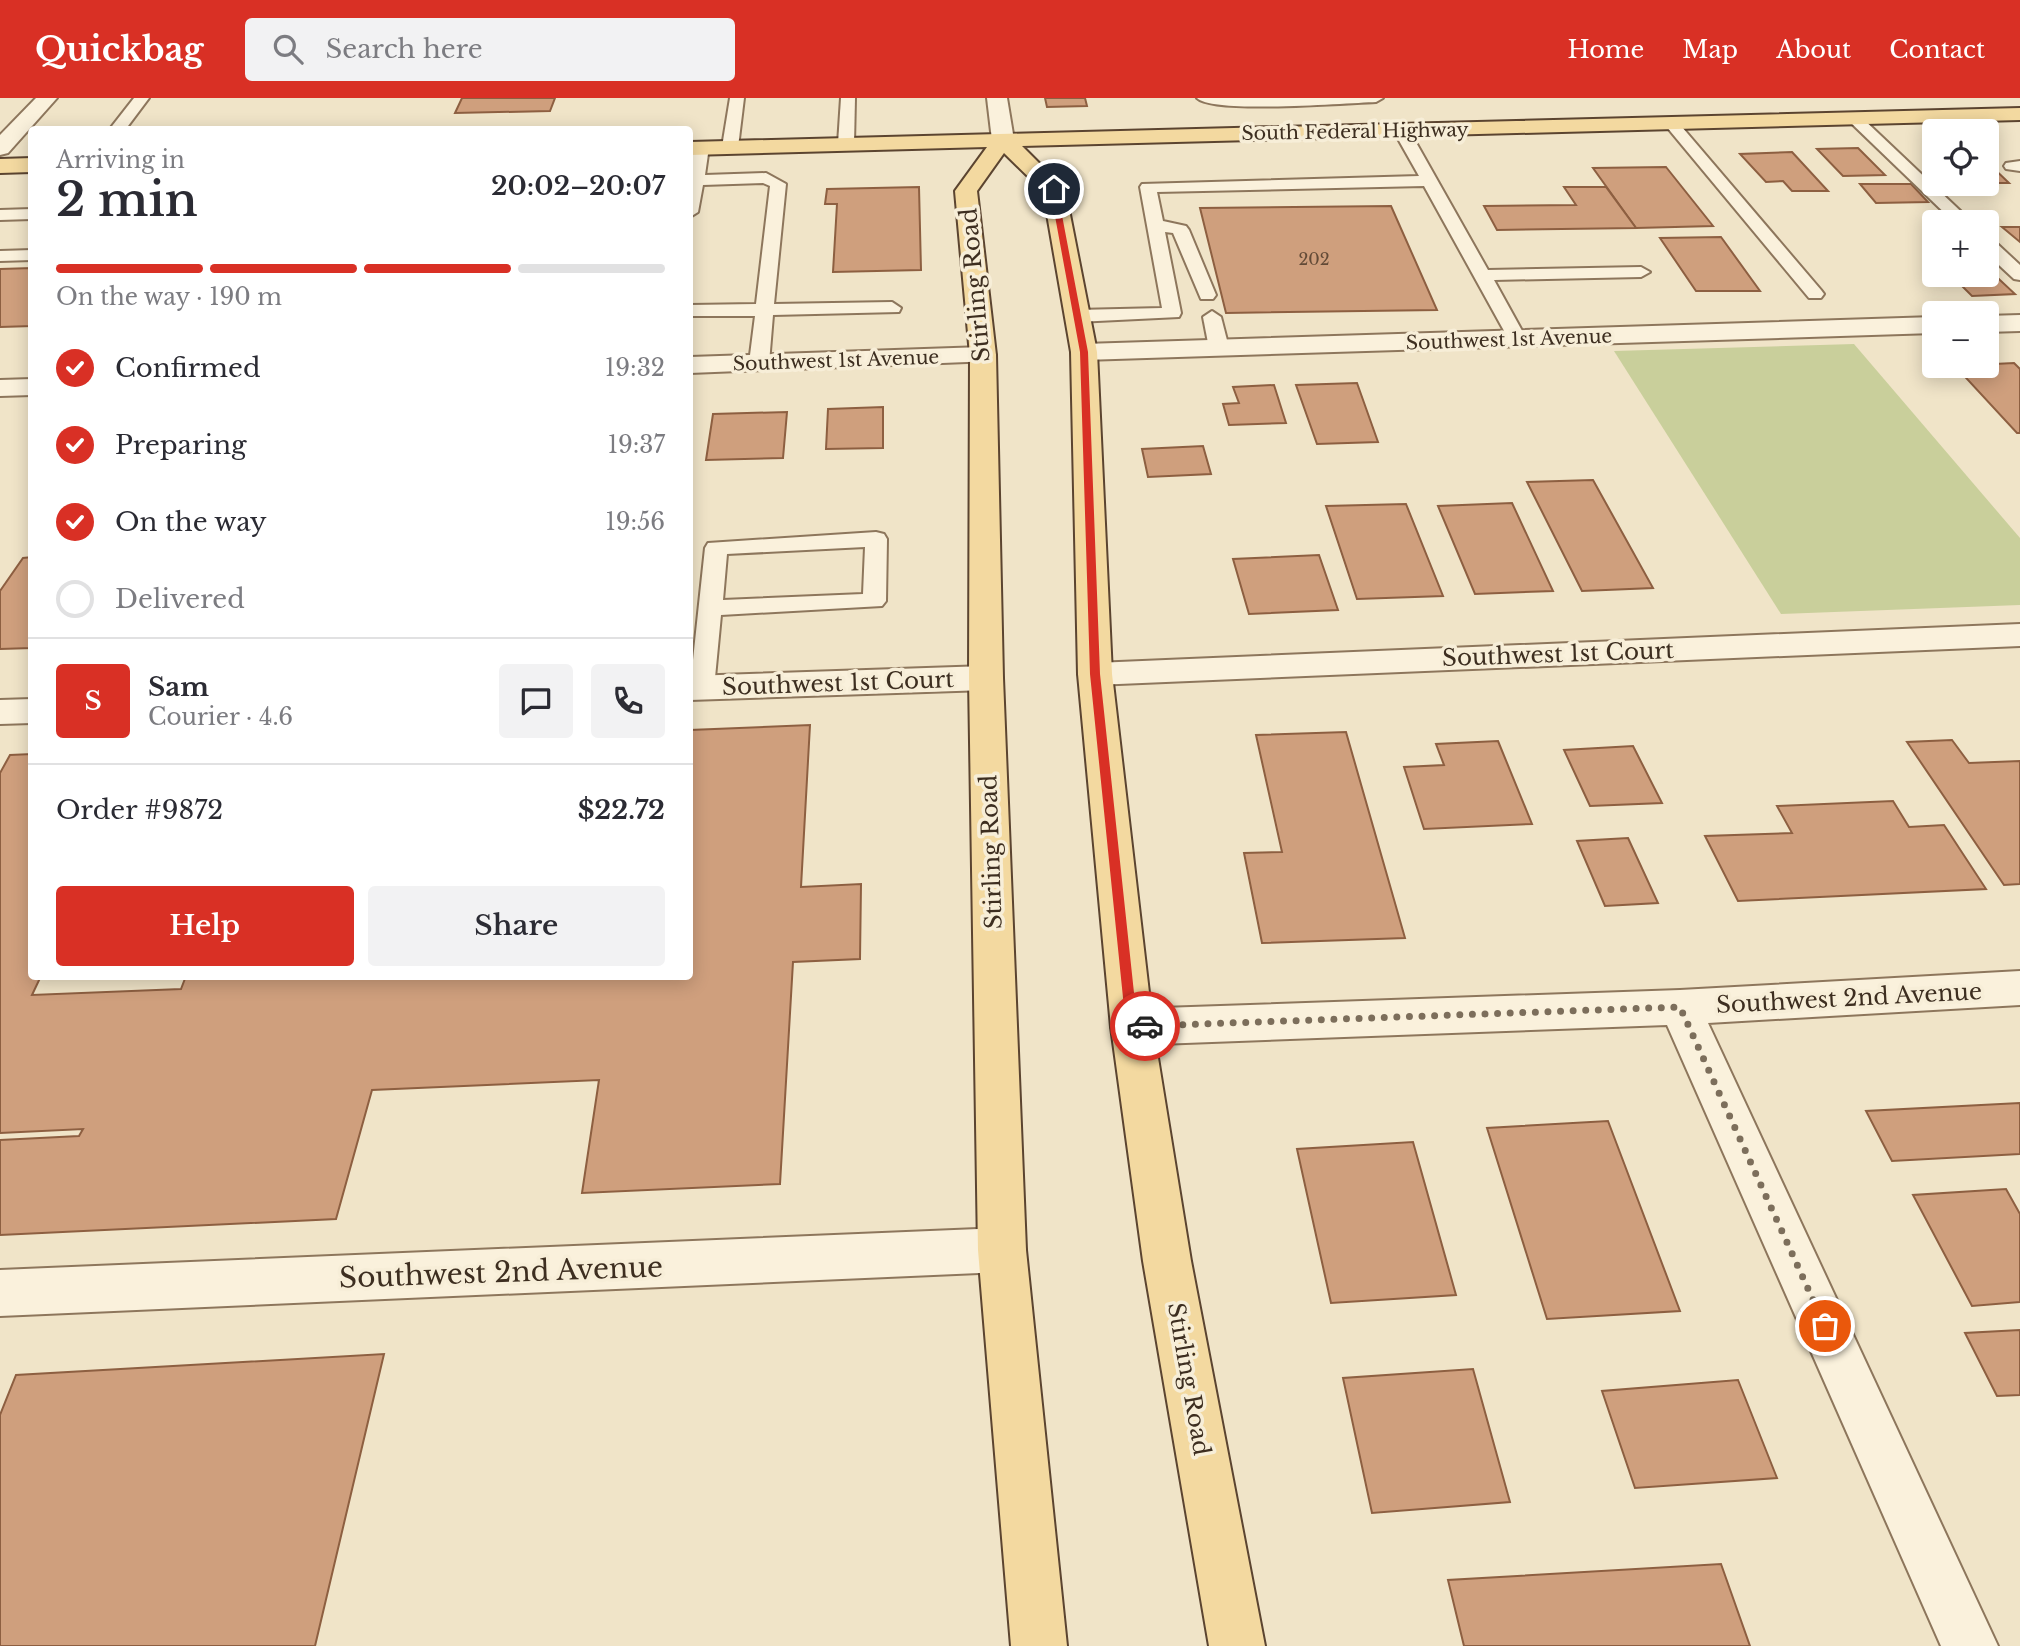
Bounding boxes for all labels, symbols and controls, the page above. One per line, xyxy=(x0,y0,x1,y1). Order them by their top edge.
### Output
search box xyxy=(245,18,735,81)
text: Quickbag xyxy=(35,29,203,70)
icon: search xyxy=(269,30,307,68)
text: Search here xyxy=(325,33,483,65)
text: Home xyxy=(1568,35,1644,64)
text: Map xyxy=(1682,35,1738,64)
text: About xyxy=(1776,35,1851,64)
text: Contact xyxy=(1889,35,1985,64)
street label: South Federal Highway xyxy=(1241,118,1469,145)
map controls xyxy=(1922,119,1999,378)
button: locate xyxy=(1922,119,1999,196)
text: Arriving in xyxy=(56,146,185,174)
pin xyxy=(1024,159,1084,219)
text: 20:02–20:07 xyxy=(491,170,665,202)
icon: home xyxy=(1035,170,1073,208)
text: 2 min xyxy=(56,171,198,228)
street label: Stirling Road xyxy=(954,207,996,363)
button: + xyxy=(1922,210,1999,287)
house number: 202 xyxy=(1298,249,1330,269)
text: On the way · 190 m xyxy=(56,283,282,311)
button: − xyxy=(1922,301,1999,378)
street label: Southwest 1st Avenue xyxy=(1405,324,1613,355)
street label: Southwest 1st Avenue xyxy=(732,345,940,376)
icon: check xyxy=(56,349,94,387)
text: Confirmed xyxy=(115,352,260,384)
text: 19:32 xyxy=(605,354,665,382)
icon: check xyxy=(56,426,94,464)
text: Preparing xyxy=(115,429,247,461)
text: 19:37 xyxy=(608,431,665,459)
icon: check xyxy=(56,503,94,541)
text: On the way xyxy=(115,506,267,538)
text: 19:56 xyxy=(606,508,665,536)
text: Delivered xyxy=(115,583,245,615)
street label: Southwest 1st Court xyxy=(1442,636,1675,672)
button: chat xyxy=(499,664,573,738)
button: phone xyxy=(591,664,665,738)
street label: Southwest 1st Court xyxy=(722,665,955,701)
text: Sam xyxy=(148,671,209,703)
text: S xyxy=(84,685,102,717)
text: Courier · 4.6 xyxy=(148,703,293,731)
street label: Stirling Road xyxy=(974,774,1008,930)
text: Order #9872 xyxy=(56,794,223,826)
text: $22.72 xyxy=(578,794,665,826)
button: Help xyxy=(56,886,354,966)
button: Share xyxy=(368,886,665,966)
street label: Southwest 2nd Avenue xyxy=(1715,977,1983,1019)
courier xyxy=(1110,991,1180,1061)
icon: car xyxy=(1126,1007,1164,1045)
street label: Southwest 2nd Avenue xyxy=(338,1249,664,1296)
pin xyxy=(1795,1296,1855,1356)
street label: Stirling Road xyxy=(1162,1300,1216,1458)
icon: bag xyxy=(1806,1307,1844,1345)

